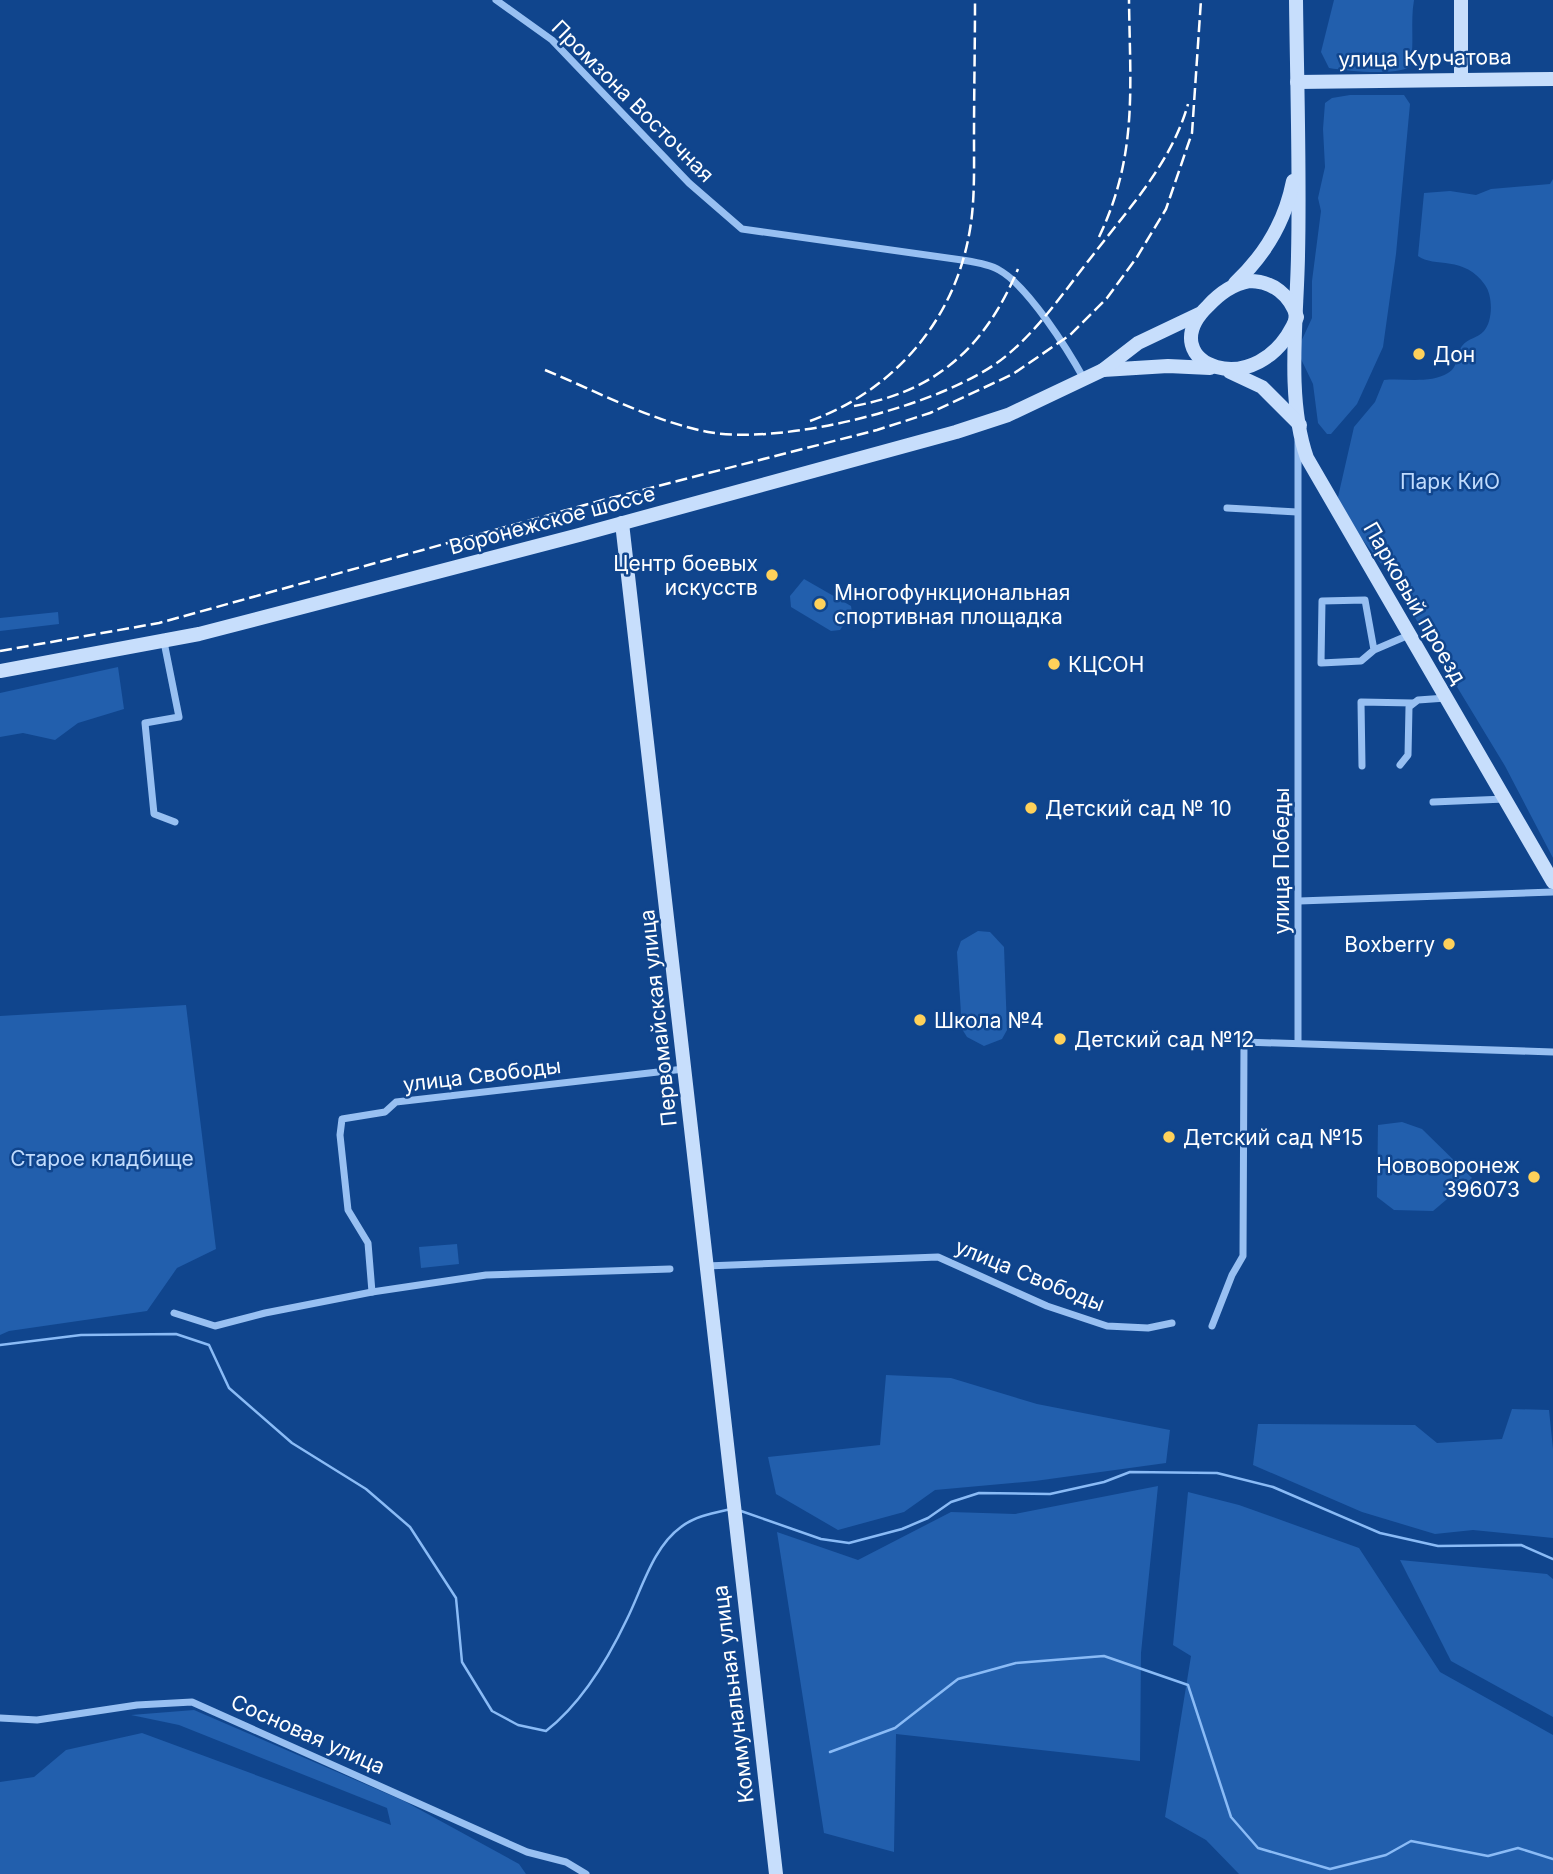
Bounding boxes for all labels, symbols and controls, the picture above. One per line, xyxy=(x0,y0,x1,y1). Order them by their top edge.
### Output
street label: Промзона Восточная xyxy=(547,15,719,187)
street label: улица Курчатова xyxy=(1338,44,1512,72)
place label: Дон xyxy=(1433,342,1475,367)
marker: Дон xyxy=(1411,346,1427,362)
park label: Парк КиО xyxy=(1400,469,1500,494)
street label: Воронежское шоссе xyxy=(446,480,658,560)
street label: Парковый проезд xyxy=(1358,518,1472,688)
place label: Центр боевых искусств xyxy=(613,551,758,600)
marker: Центр боевых искусств xyxy=(764,567,780,583)
place label: Многофункциональная спортивная площадка xyxy=(834,580,1070,629)
marker: Многофункциональная спортивная площадка xyxy=(812,596,828,612)
place label: КЦСОН xyxy=(1068,652,1144,677)
marker: КЦСОН xyxy=(1046,656,1062,672)
street label: улица Победы xyxy=(1269,787,1294,935)
place label: Детский сад № 10 xyxy=(1045,796,1232,821)
marker: Детский сад № 10 xyxy=(1023,800,1039,816)
street label: Первомайская улица xyxy=(634,908,682,1128)
place label: Boxberry xyxy=(1344,932,1435,957)
marker: Boxberry xyxy=(1441,936,1457,952)
place label: Школа №4 xyxy=(934,1008,1044,1033)
marker: Школа №4 xyxy=(912,1012,928,1028)
place label: Детский сад №12 xyxy=(1074,1027,1254,1052)
marker: Детский сад №12 xyxy=(1052,1031,1068,1047)
street label: улица Свободы xyxy=(402,1053,562,1097)
place label: Детский сад №15 xyxy=(1183,1125,1363,1150)
marker: Детский сад №15 xyxy=(1161,1129,1177,1145)
park label: Старое кладбище xyxy=(10,1146,194,1171)
place label: Нововоронеж 396073 xyxy=(1376,1153,1520,1202)
marker: Нововоронеж 396073 xyxy=(1526,1169,1542,1185)
street label: улица Свободы xyxy=(952,1234,1108,1316)
street label: Коммунальная улица xyxy=(707,1584,759,1804)
street label: Сосновая улица xyxy=(227,1689,389,1779)

